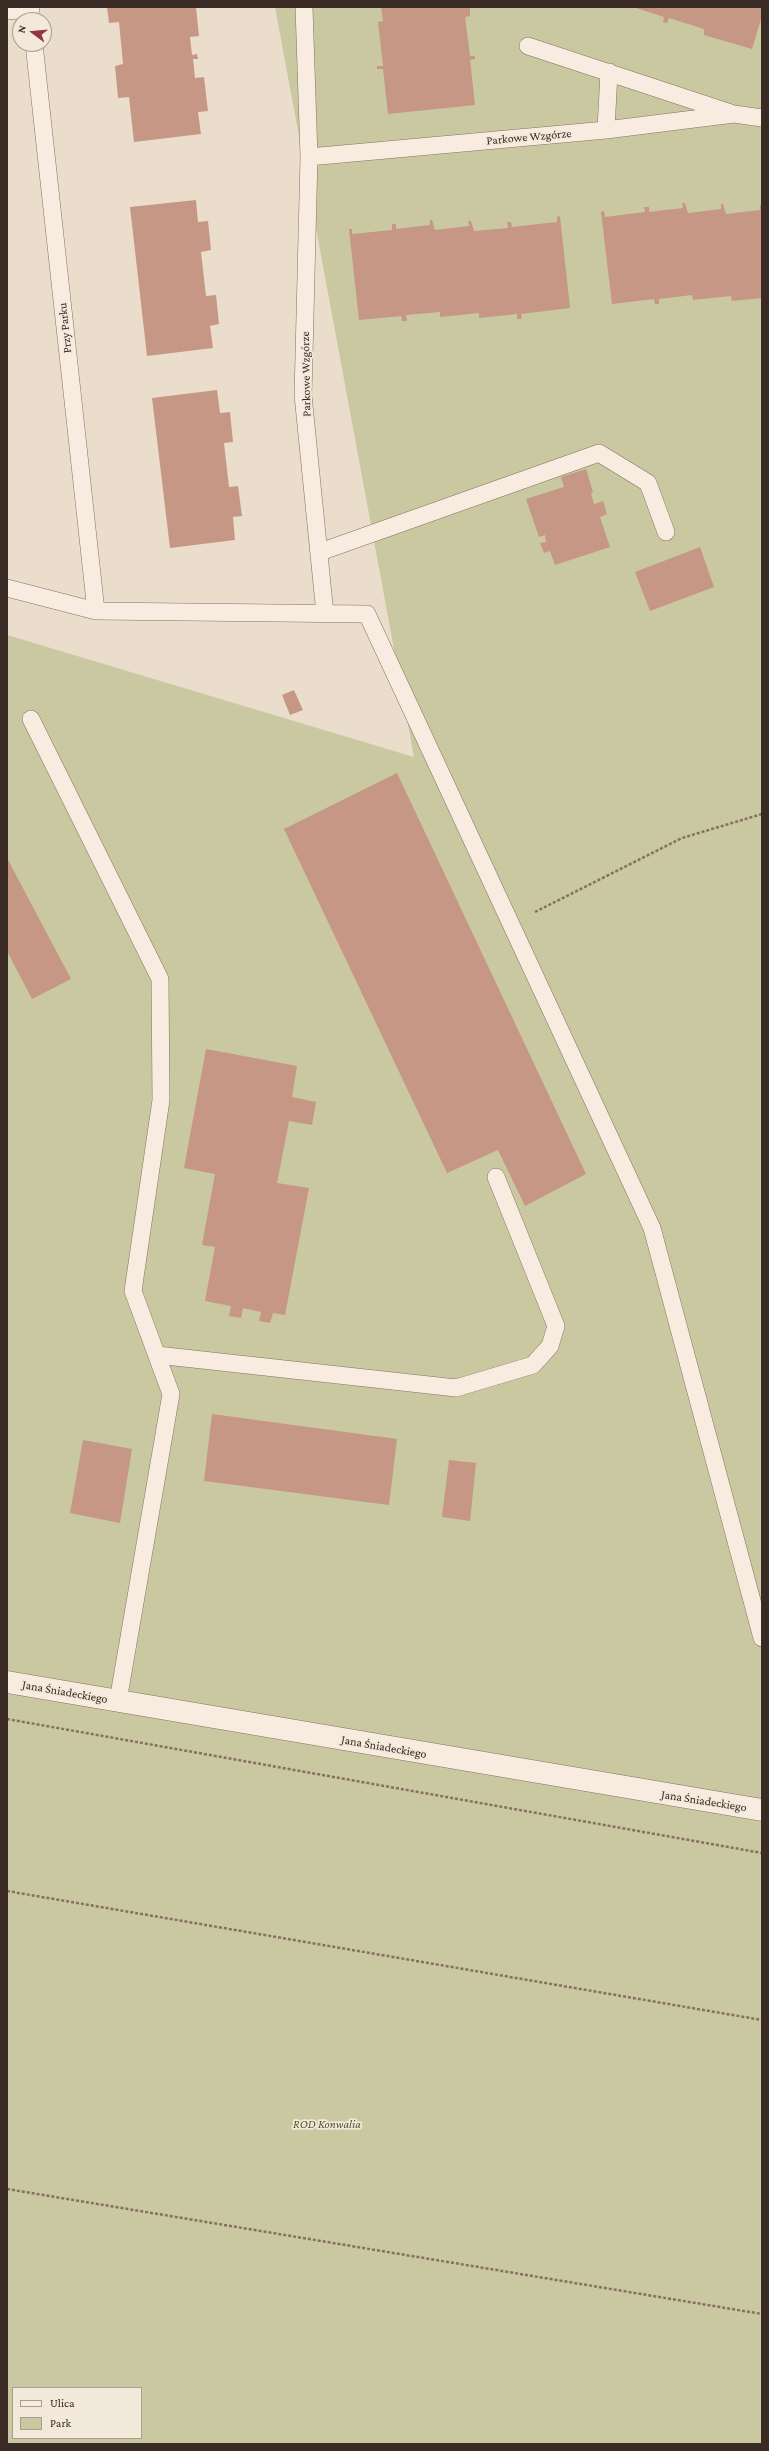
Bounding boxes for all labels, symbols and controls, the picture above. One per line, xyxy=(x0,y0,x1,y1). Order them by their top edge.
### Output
north arrow xyxy=(12,12,52,52)
text: N xyxy=(15,24,28,34)
street label: Parkowe Wzgórze xyxy=(486,126,572,148)
street label: Przy Parku xyxy=(55,302,75,354)
street label: Parkowe Wzgórze xyxy=(298,331,314,417)
street label: Jana Śniadeckiego xyxy=(21,1677,109,1707)
street label: Jana Śniadeckiego xyxy=(340,1732,428,1762)
street label: Jana Śniadeckiego xyxy=(660,1787,748,1815)
park label: ROD Konwalia xyxy=(293,2117,361,2131)
legend xyxy=(12,2387,142,2439)
text: Ulica xyxy=(50,2396,75,2410)
text: Park xyxy=(50,2416,71,2430)

